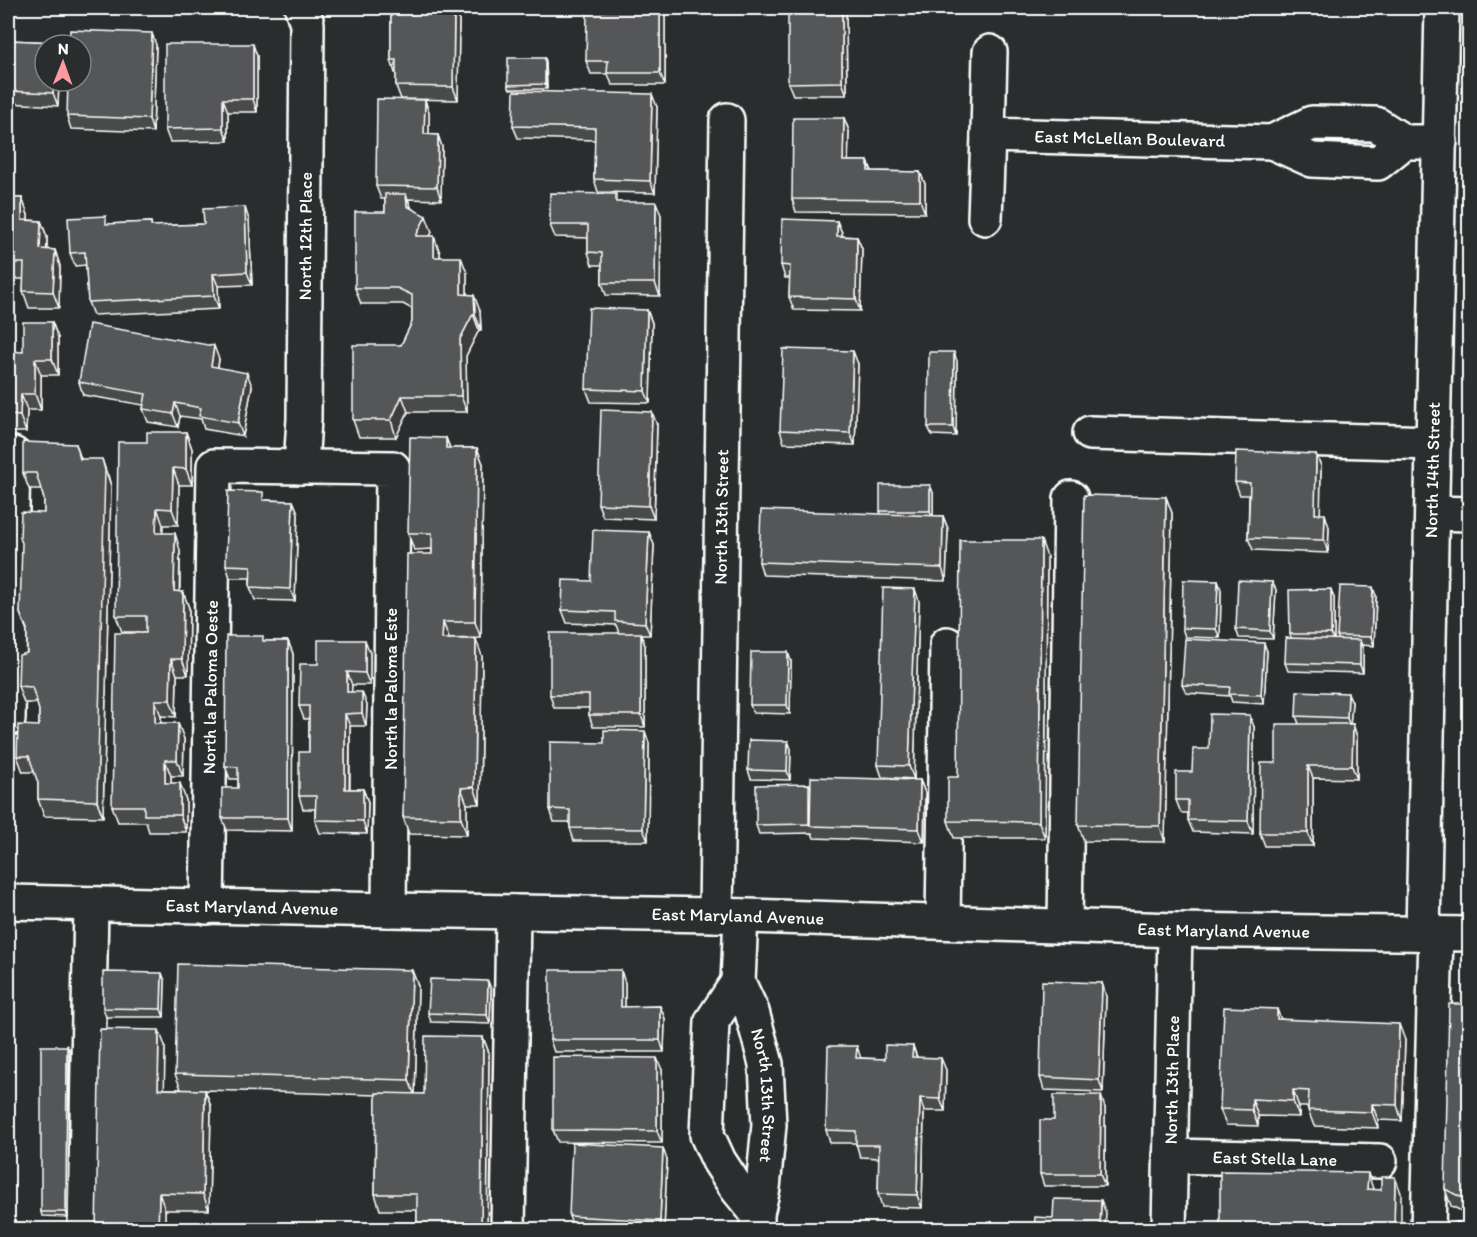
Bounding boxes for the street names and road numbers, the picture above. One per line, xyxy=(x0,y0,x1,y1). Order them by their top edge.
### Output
street label: East McLellan Boulevard xyxy=(1034,125,1226,152)
street label: North 12th Place xyxy=(294,172,317,300)
street label: North 14th Street xyxy=(1420,402,1445,538)
street label: North 13th Street xyxy=(710,449,733,585)
street label: North la Paloma Oeste xyxy=(198,600,223,774)
street label: North la Paloma Este xyxy=(380,608,402,770)
street label: East Maryland Avenue xyxy=(165,894,338,920)
street label: East Maryland Avenue xyxy=(651,903,824,930)
street label: East Maryland Avenue xyxy=(1137,918,1310,943)
street label: North 13th Place xyxy=(1160,1015,1184,1145)
street label: North 13th Street xyxy=(746,1026,780,1164)
street label: East Stella Lane xyxy=(1212,1146,1337,1171)

